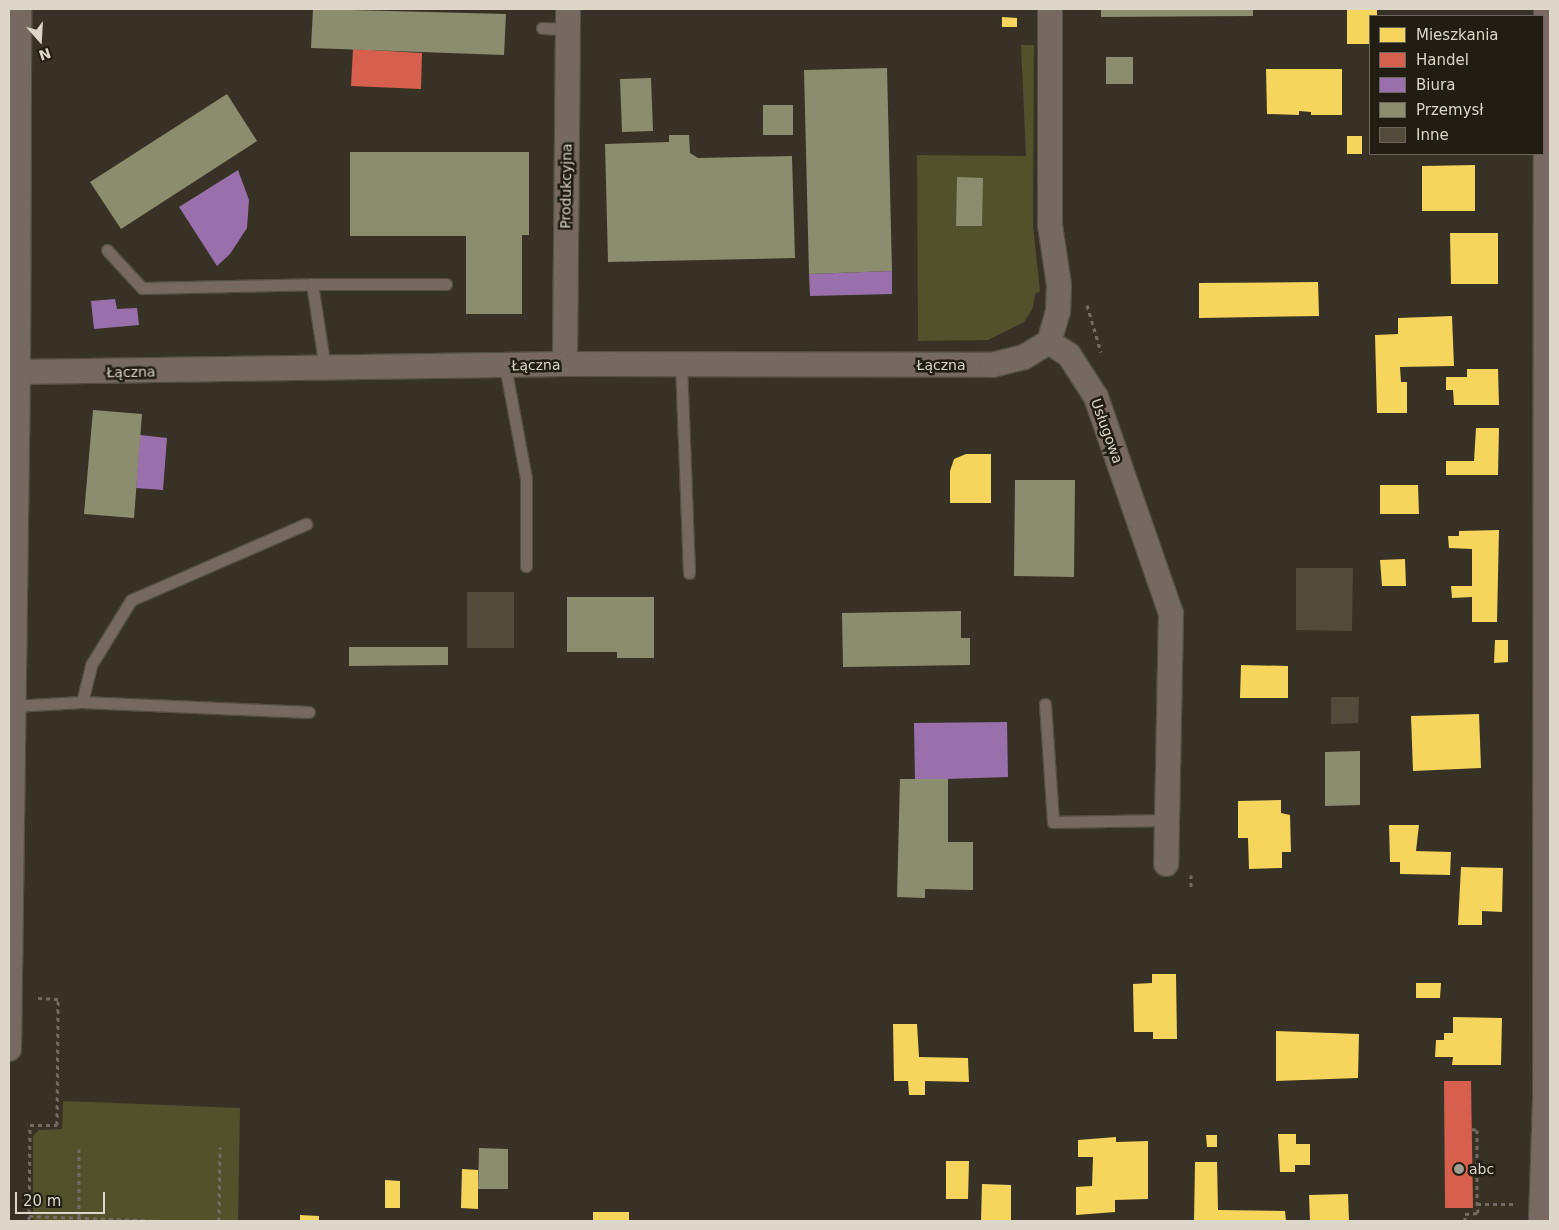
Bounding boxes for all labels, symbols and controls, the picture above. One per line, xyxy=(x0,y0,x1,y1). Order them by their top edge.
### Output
north arrow xyxy=(15,15,65,65)
legend xyxy=(1369,15,1544,155)
text: Mieszkania xyxy=(1416,26,1499,44)
text: N xyxy=(37,45,53,64)
text: Handel xyxy=(1416,51,1469,69)
text: Biura xyxy=(1416,76,1455,94)
text: Przemysł xyxy=(1416,101,1484,119)
text: Inne xyxy=(1416,126,1449,144)
street label: Produkcyjna xyxy=(557,143,575,229)
street label: Łączna xyxy=(511,356,561,374)
street label: Łączna xyxy=(917,357,965,373)
street label: Łączna xyxy=(106,363,156,381)
street label: Usługowa xyxy=(1087,396,1127,466)
place label: abc xyxy=(1469,1161,1494,1177)
marker: abc xyxy=(1453,1163,1465,1175)
scale bar xyxy=(18,1182,108,1214)
text: 20 m xyxy=(23,1192,61,1210)

